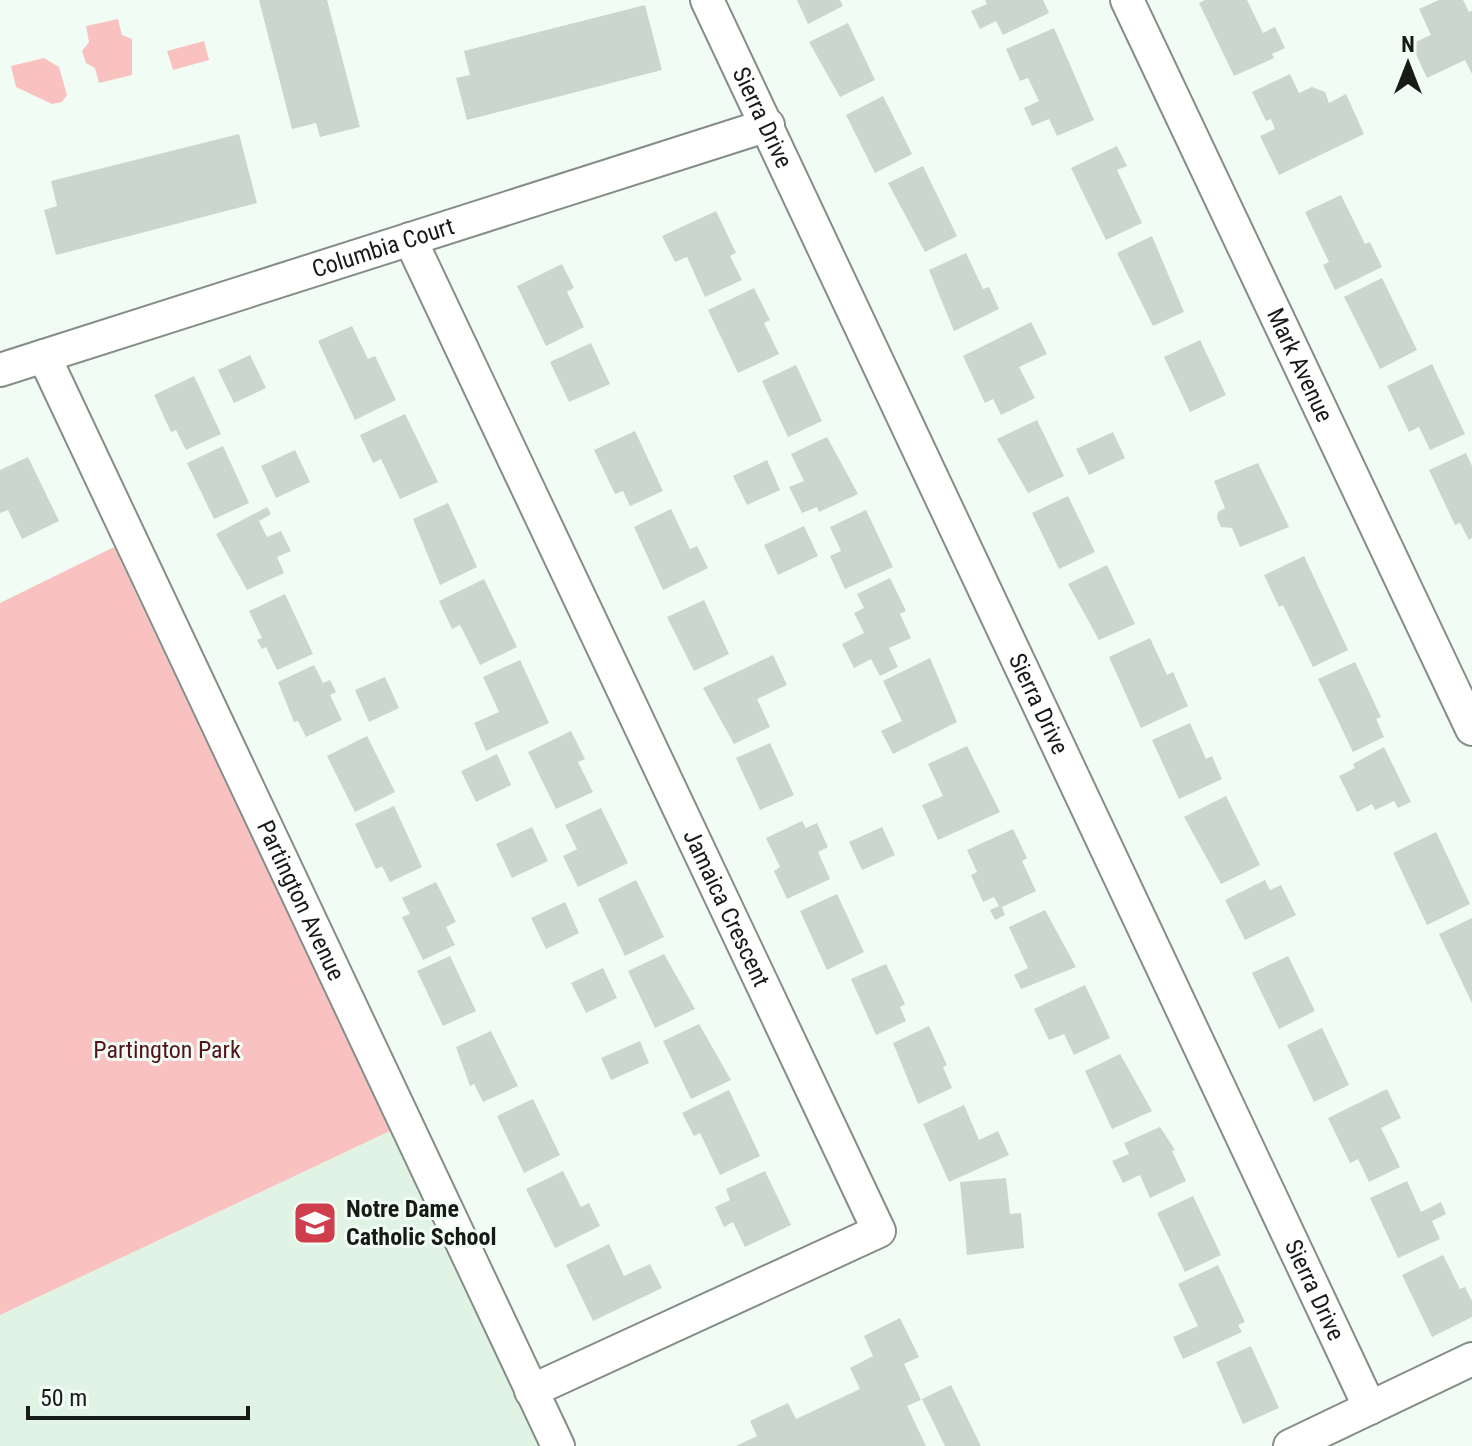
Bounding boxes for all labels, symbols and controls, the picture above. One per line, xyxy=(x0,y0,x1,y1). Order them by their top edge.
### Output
north arrow xyxy=(1368,24,1448,104)
text: N xyxy=(1401,32,1415,57)
street label: Sierra Drive xyxy=(727,63,798,173)
street label: Columbia Court xyxy=(308,212,458,284)
street label: Mark Avenue xyxy=(1261,304,1339,426)
street label: Sierra Drive xyxy=(1003,649,1074,759)
street label: Partington Avenue xyxy=(251,816,351,985)
street label: Jamaica Crescent xyxy=(677,825,775,991)
park label: Partington Park xyxy=(93,1036,241,1064)
place label: Notre Dame Catholic School xyxy=(346,1195,497,1251)
school or university icon: Notre Dame Catholic School xyxy=(291,1199,339,1247)
street label: Sierra Drive xyxy=(1279,1235,1350,1345)
scale bar xyxy=(28,1370,248,1420)
text: 50 m xyxy=(40,1384,87,1412)

